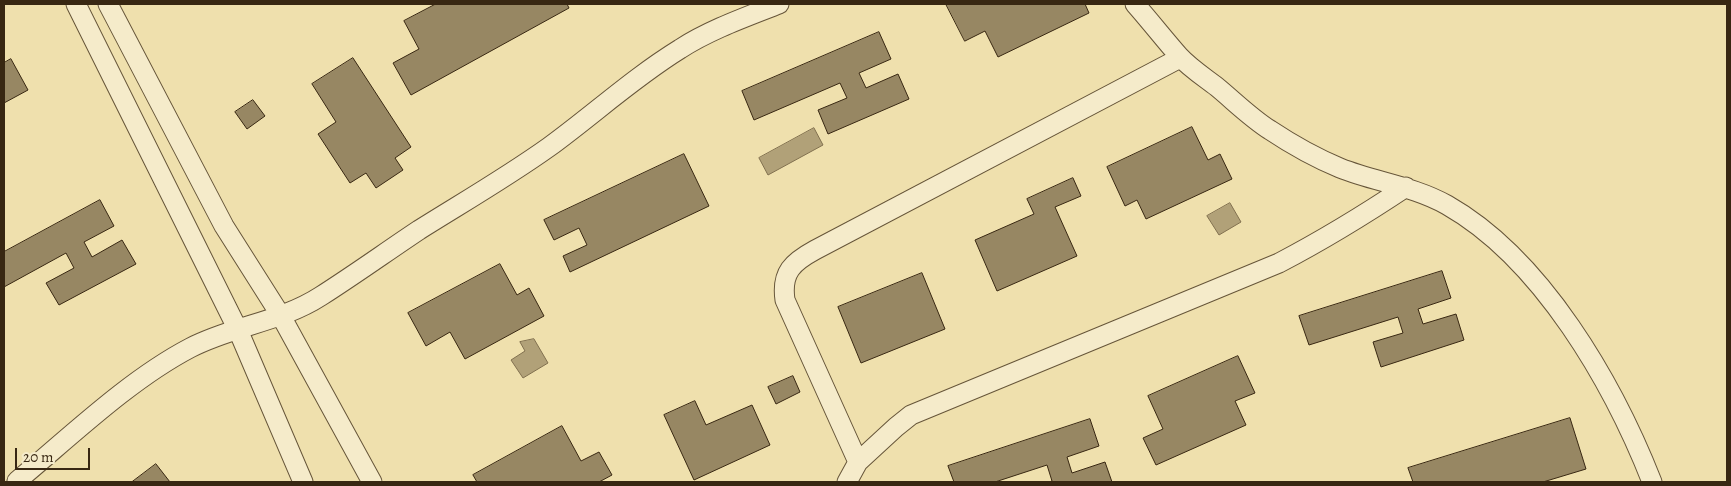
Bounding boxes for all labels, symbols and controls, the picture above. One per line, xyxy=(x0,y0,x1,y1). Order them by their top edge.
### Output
scale bar xyxy=(18,438,92,470)
text: 20 m xyxy=(23,447,54,467)

